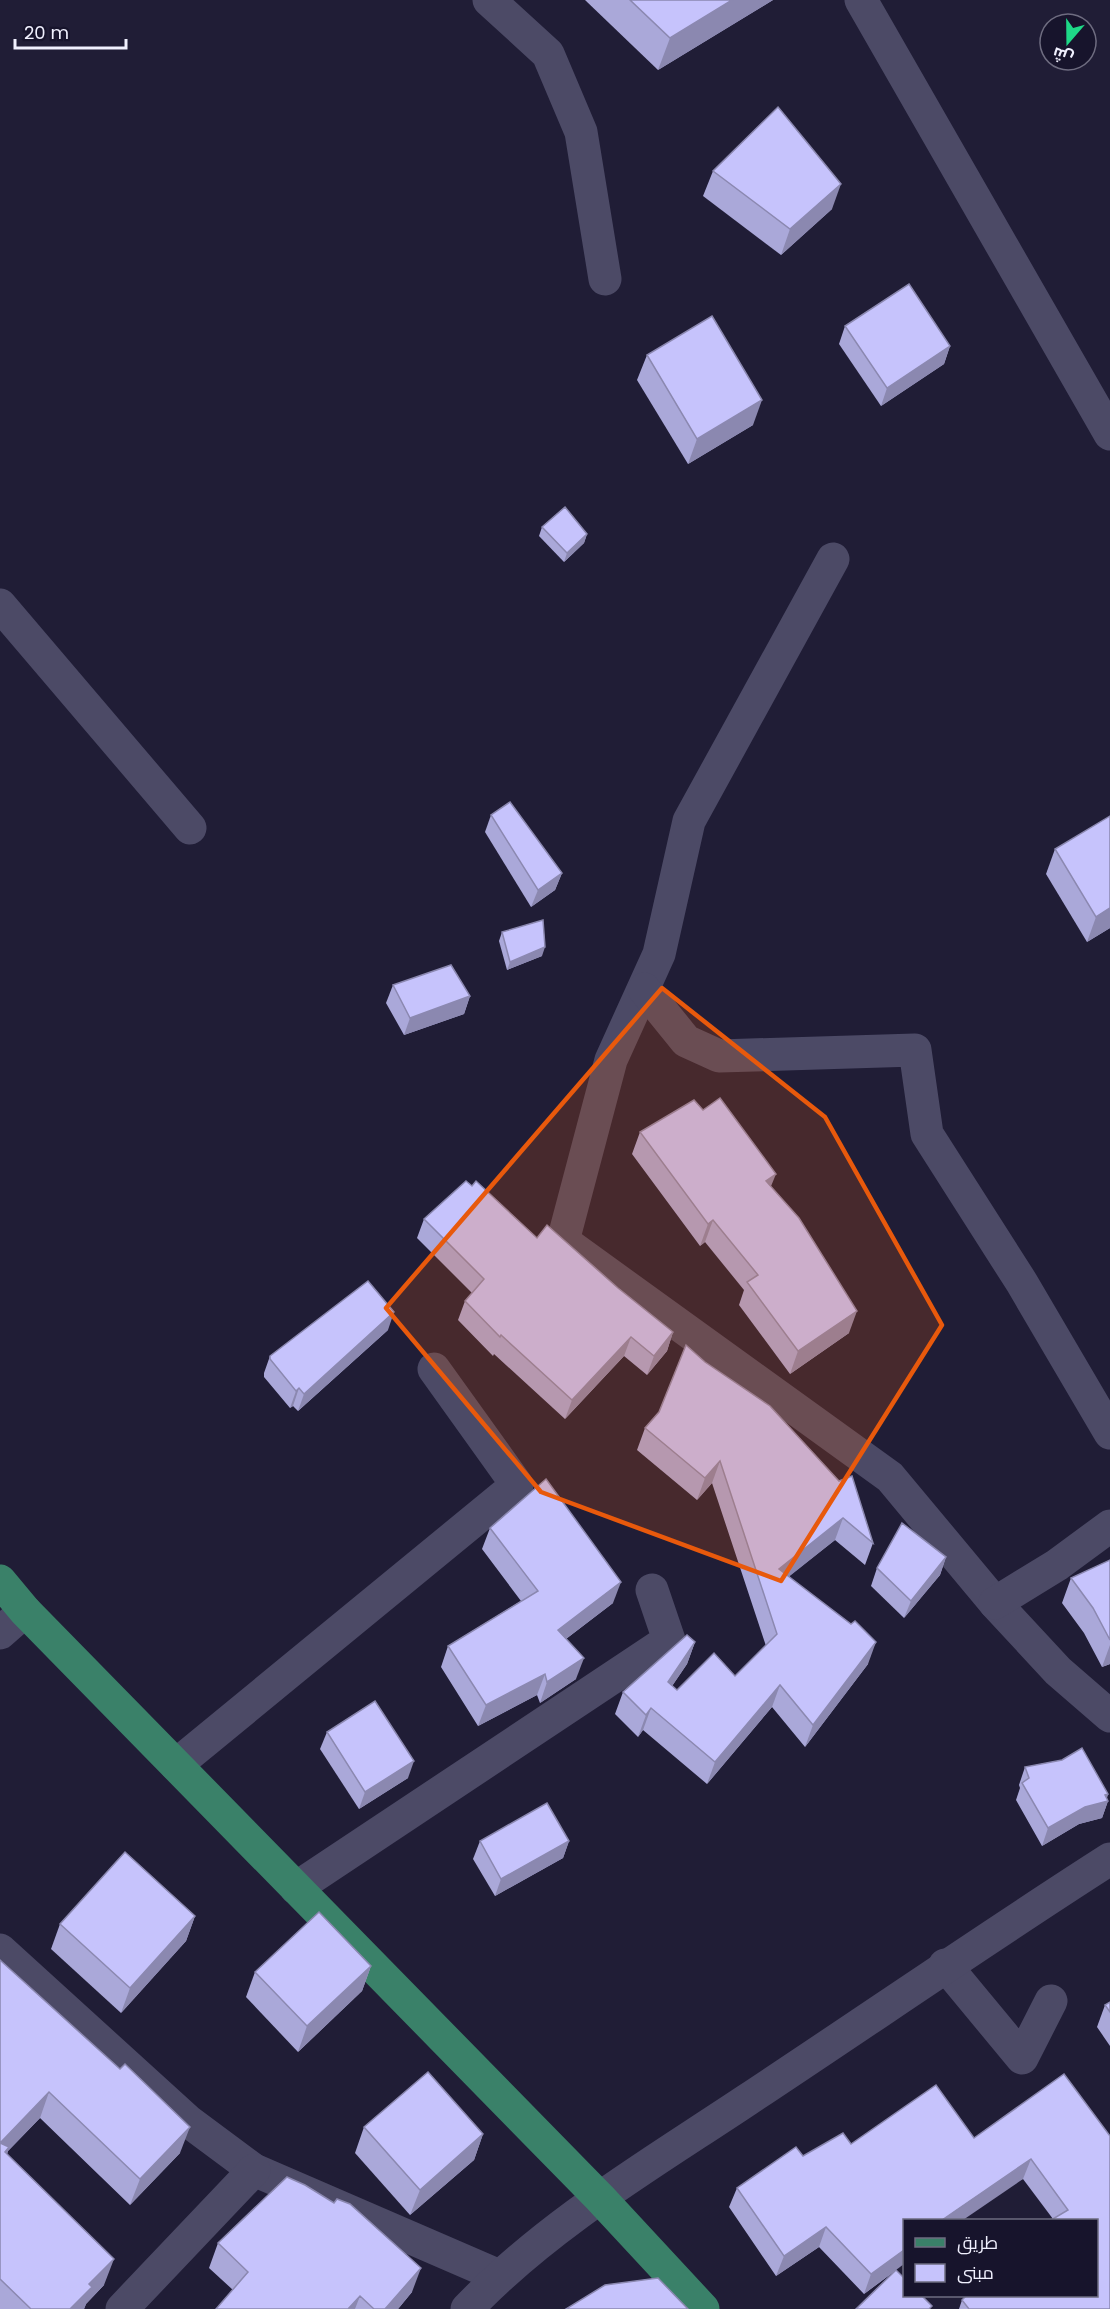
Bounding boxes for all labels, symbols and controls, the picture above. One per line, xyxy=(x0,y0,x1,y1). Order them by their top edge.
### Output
scale bar xyxy=(15,12,126,50)
north arrow xyxy=(1038,12,1098,72)
text: 20 m xyxy=(24,20,69,45)
text: ش xyxy=(1049,41,1077,70)
legend xyxy=(903,2219,1098,2297)
text: طريق xyxy=(957,2230,998,2255)
text: مبنى xyxy=(957,2260,994,2285)

